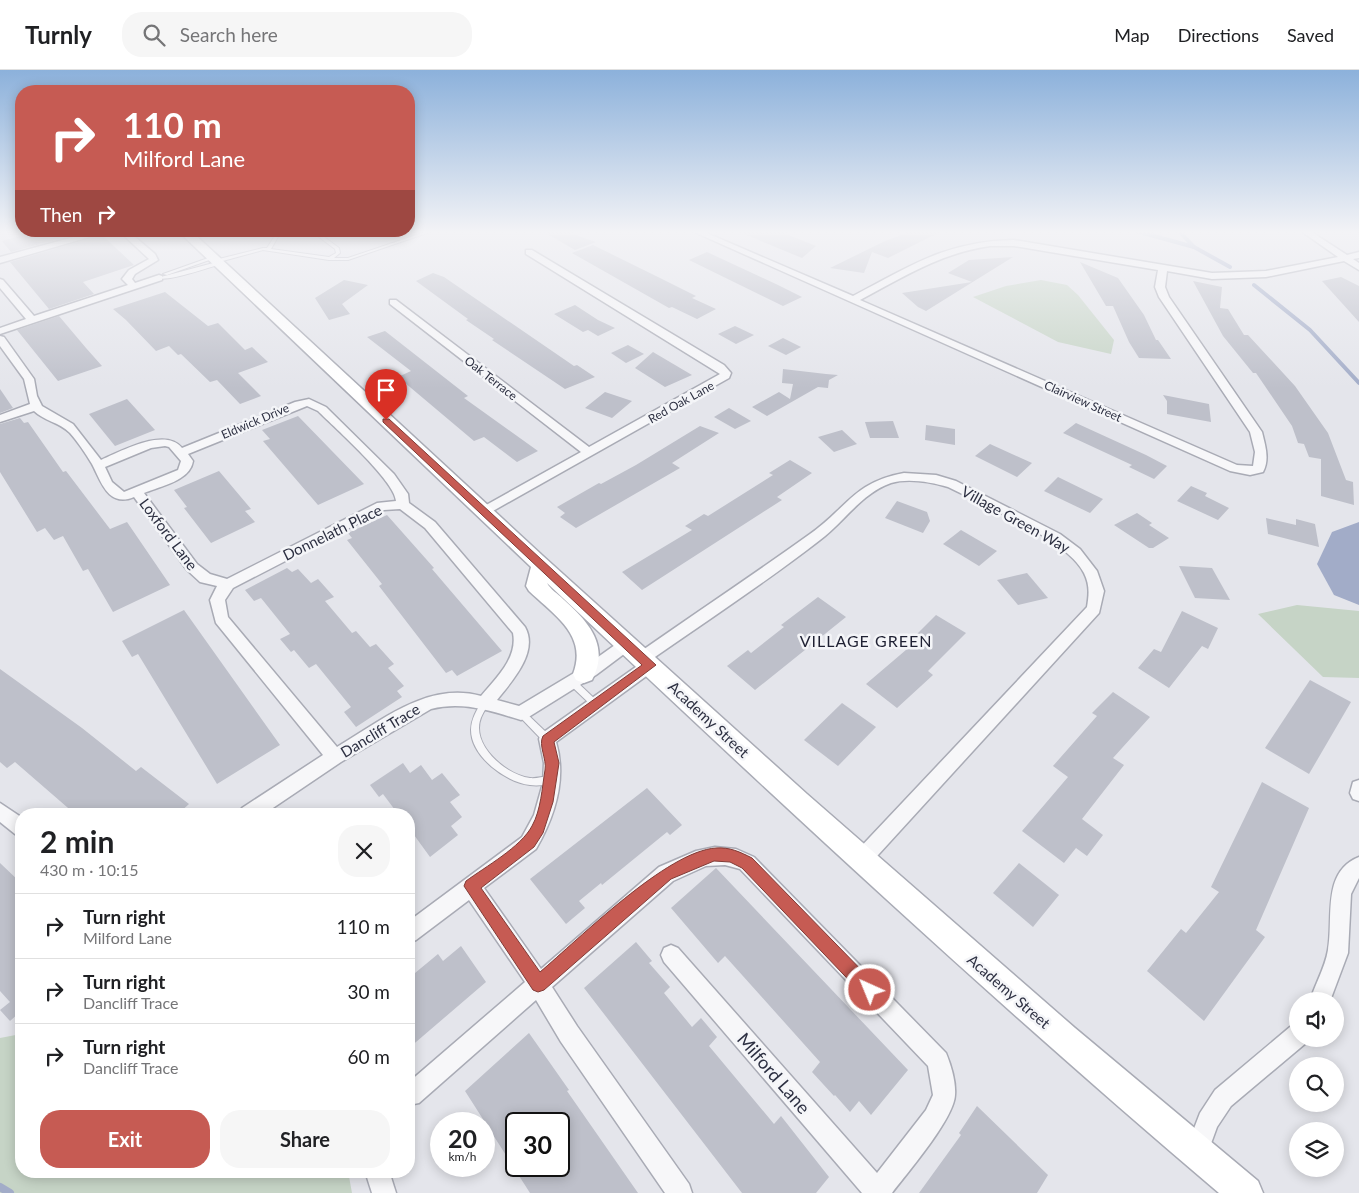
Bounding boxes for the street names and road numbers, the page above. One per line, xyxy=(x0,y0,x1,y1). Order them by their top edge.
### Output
street label: Oak Terrace xyxy=(462,353,520,403)
street label: Clairview Street xyxy=(1042,377,1125,425)
street label: Red Oak Lane xyxy=(645,378,717,426)
street label: Eldwick Drive xyxy=(219,400,291,442)
street label: Village Green Way xyxy=(959,482,1074,556)
street label: Loxford Lane xyxy=(136,495,202,573)
street label: Donnelath Place xyxy=(280,500,384,564)
street label: Academy Street xyxy=(665,677,754,761)
street label: Dancliff Trace xyxy=(337,699,423,761)
street label: Academy Street xyxy=(964,950,1055,1032)
street label: Milford Lane xyxy=(733,1028,815,1118)

